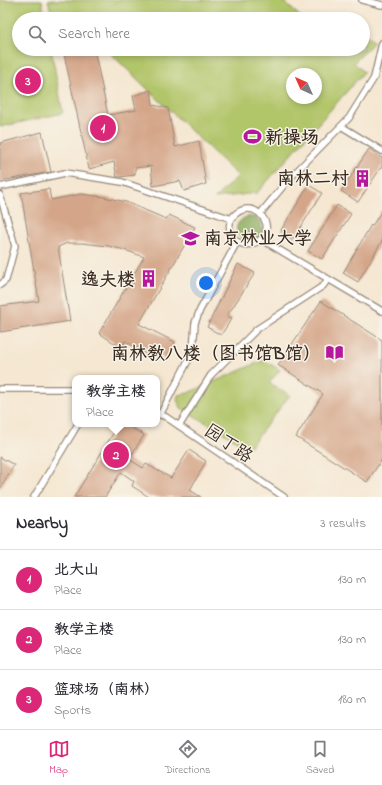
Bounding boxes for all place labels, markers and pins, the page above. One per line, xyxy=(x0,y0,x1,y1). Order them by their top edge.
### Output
pin: 3 xyxy=(15,66,41,96)
pin: 1 xyxy=(90,113,116,143)
place label: 新操场 xyxy=(265,126,319,152)
sports icon: 新操场 xyxy=(242,127,262,147)
place label: 南林二村 xyxy=(277,167,349,193)
building icon: 南林二村 xyxy=(352,168,372,188)
place label: 南京林业大学 xyxy=(204,227,312,253)
school or university icon: 南京林业大学 xyxy=(181,228,201,248)
place label: 逸夫楼 xyxy=(81,268,135,294)
building icon: 逸夫楼 xyxy=(138,269,158,289)
place label: 南林教八楼（图书馆B馆） xyxy=(111,342,321,368)
library icon: 南林教八楼（图书馆B馆） xyxy=(324,343,344,363)
pin: 2 xyxy=(103,440,129,470)

